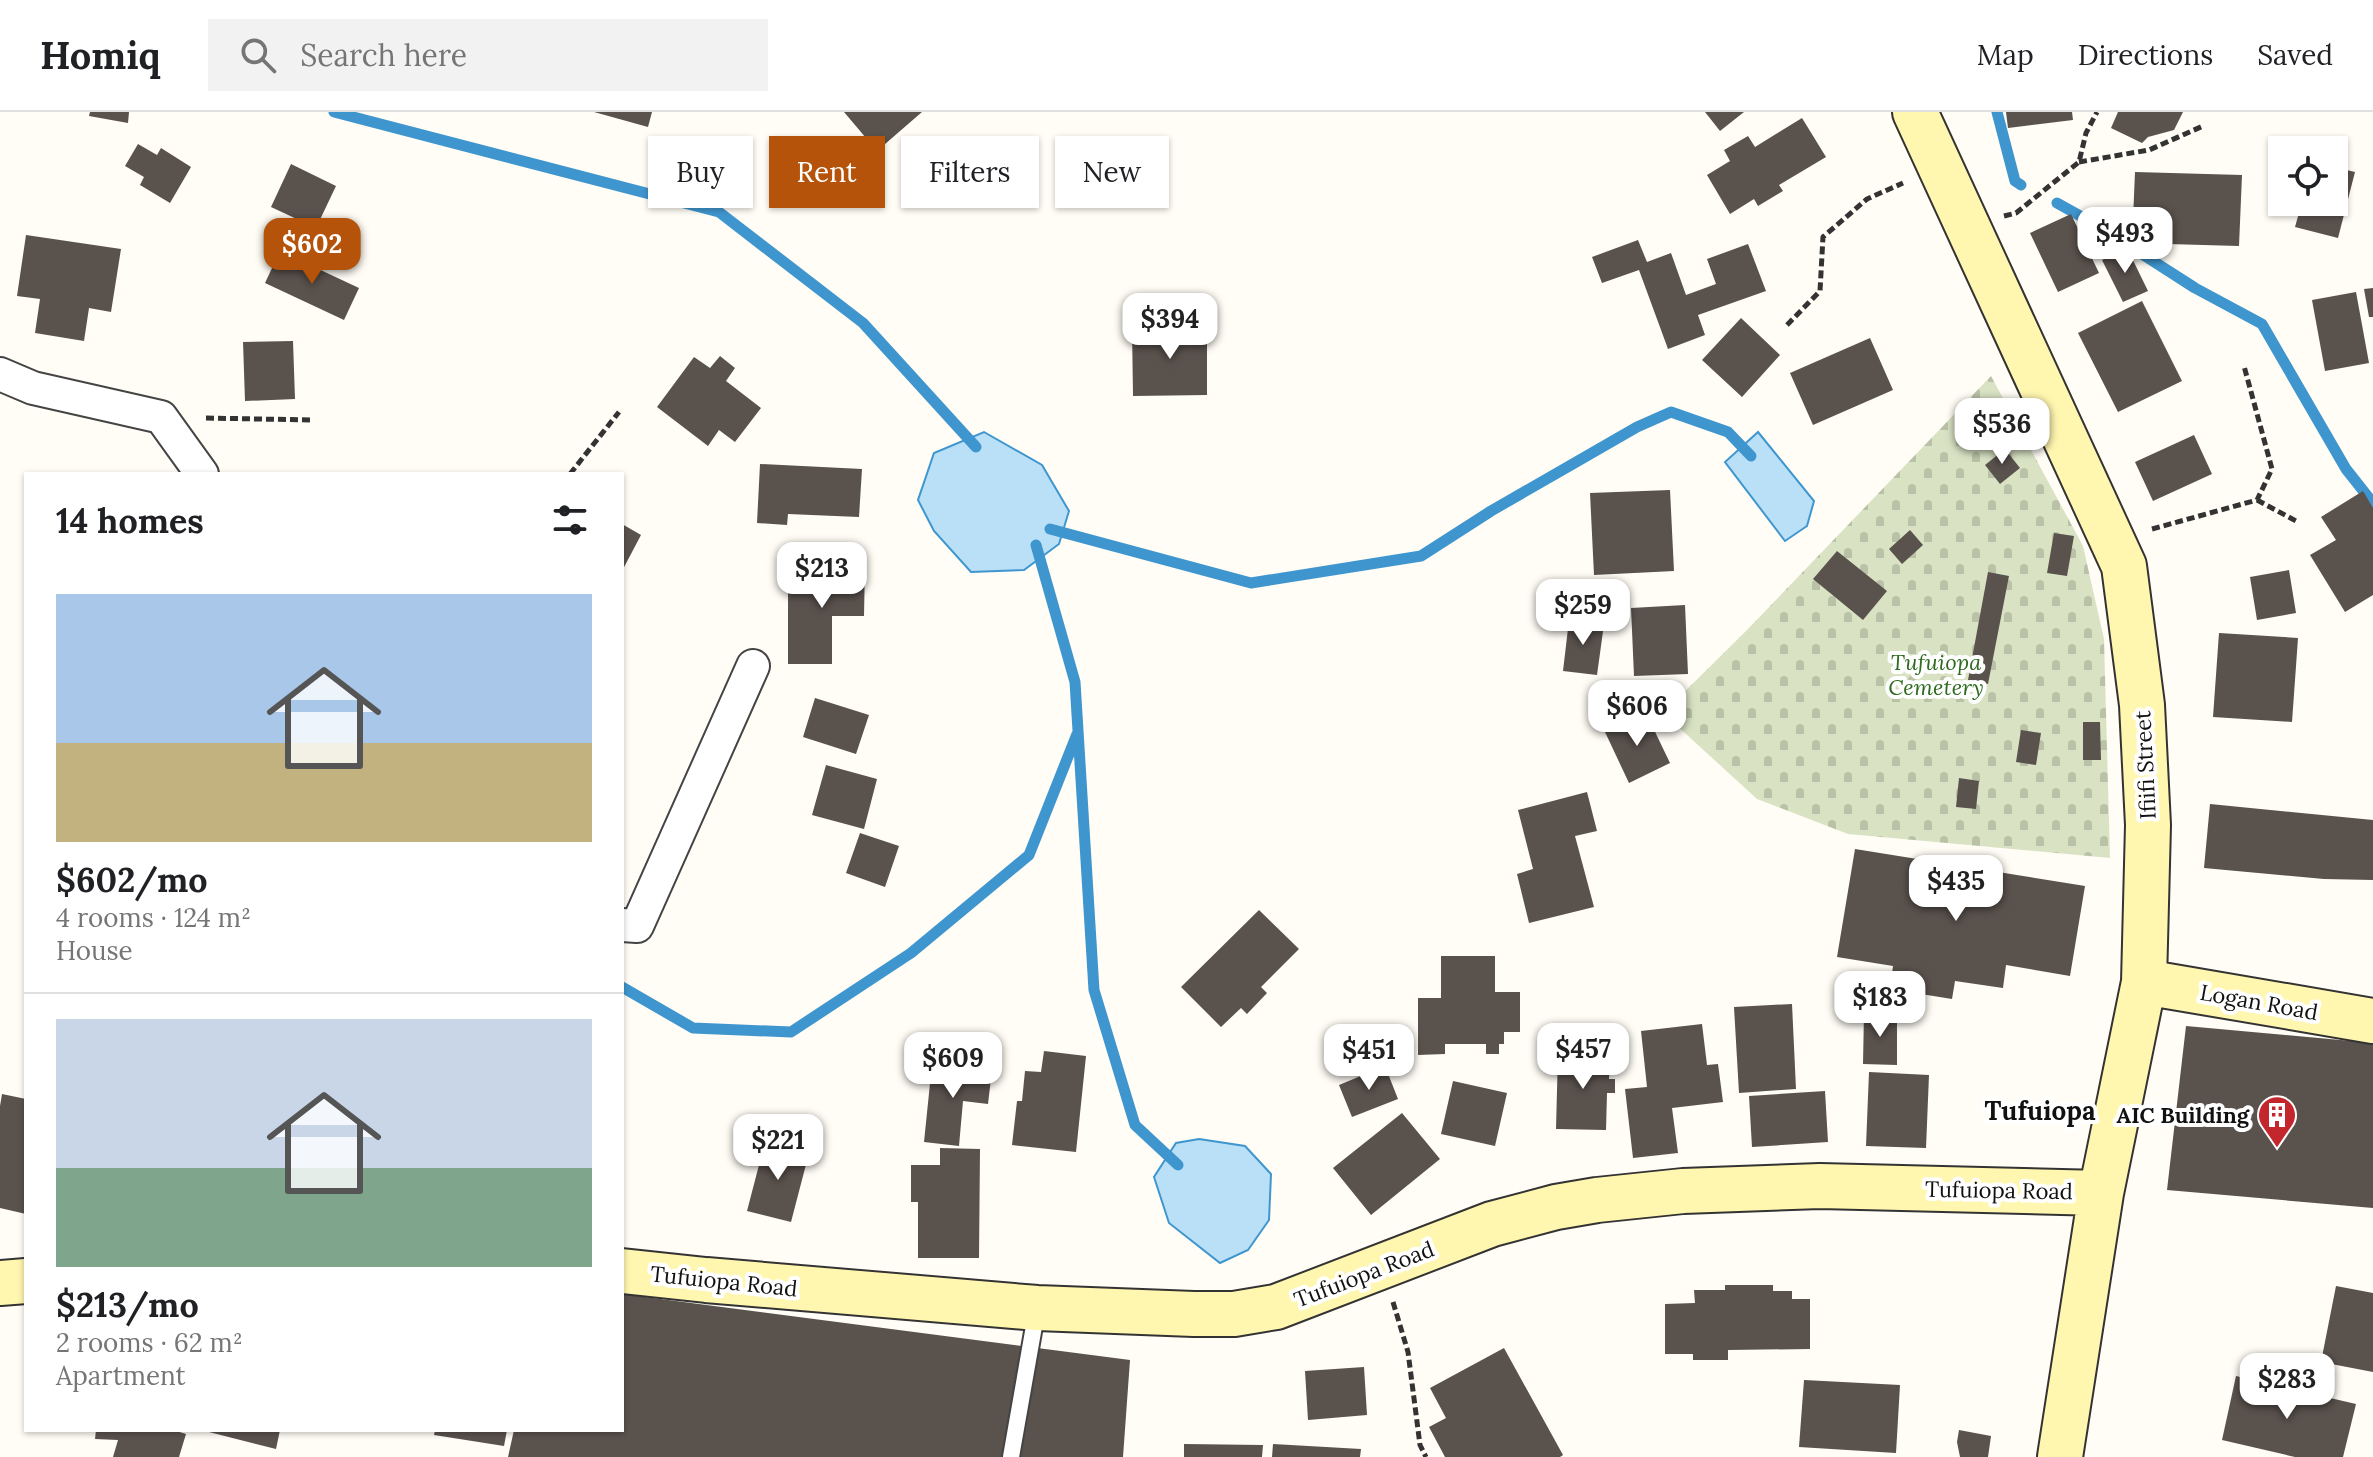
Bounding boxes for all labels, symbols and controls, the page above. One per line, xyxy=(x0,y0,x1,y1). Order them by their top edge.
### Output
search box xyxy=(208,19,768,91)
text: Homiq xyxy=(40,31,160,79)
icon: search xyxy=(236,33,280,77)
text: Search here xyxy=(300,36,467,74)
text: Map xyxy=(1977,37,2034,73)
text: Directions xyxy=(2078,37,2213,73)
text: Saved xyxy=(2257,37,2333,73)
chip: Buy xyxy=(648,136,753,208)
chip: Rent xyxy=(769,136,885,208)
chip: Filters xyxy=(901,136,1039,208)
chip: New xyxy=(1055,136,1169,208)
map controls xyxy=(2268,136,2348,216)
button: locate xyxy=(2268,136,2348,216)
pin: $493 xyxy=(2078,207,2172,275)
text: $493 xyxy=(2095,216,2155,249)
pin: $602 xyxy=(265,218,359,286)
text: $602 xyxy=(282,227,342,260)
pin: $394 xyxy=(1123,293,1217,361)
text: $394 xyxy=(1140,302,1200,335)
pin: $536 xyxy=(1955,398,2049,466)
text: $536 xyxy=(1973,407,2031,440)
icon: filters xyxy=(548,498,592,542)
text: 14 homes xyxy=(56,499,204,542)
pin: $213 xyxy=(775,542,869,610)
text: $213 xyxy=(795,551,849,584)
pin: $259 xyxy=(1536,579,1630,647)
text: $259 xyxy=(1554,588,1612,621)
icon: home xyxy=(252,646,396,790)
park label: Tufuiopa Cemetery xyxy=(1888,648,1984,701)
pin: $606 xyxy=(1590,680,1684,748)
text: $606 xyxy=(1606,689,1668,722)
street label: Ifiifi Street xyxy=(2128,709,2162,820)
pin: $435 xyxy=(1909,855,2003,923)
text: $602/mo xyxy=(56,858,208,901)
text: $435 xyxy=(1927,864,1985,897)
text: 4 rooms · 124 m² xyxy=(56,901,251,934)
text: House xyxy=(56,934,133,967)
pin: $183 xyxy=(1833,971,1927,1039)
street label: Logan Road xyxy=(2198,978,2320,1026)
text: $183 xyxy=(1852,980,1908,1013)
pin: $457 xyxy=(1536,1023,1630,1091)
pin: $451 xyxy=(1322,1024,1416,1092)
pin: $609 xyxy=(906,1032,1000,1100)
text: $457 xyxy=(1555,1032,1611,1065)
text: $451 xyxy=(1342,1033,1396,1066)
text: $609 xyxy=(922,1041,984,1074)
icon: home xyxy=(252,1071,396,1215)
district label: Tufuiopa xyxy=(1984,1094,2096,1127)
building icon: AIC Building xyxy=(2256,1094,2298,1149)
place label: AIC Building xyxy=(2117,1101,2250,1129)
pin: $221 xyxy=(731,1114,825,1182)
text: $221 xyxy=(751,1123,805,1156)
street label: Tufuiopa Road xyxy=(1925,1175,2073,1205)
street label: Tufuiopa Road xyxy=(1290,1234,1438,1314)
street label: Tufuiopa Road xyxy=(649,1259,799,1303)
text: $213/mo xyxy=(56,1283,199,1326)
text: 2 rooms · 62 m² xyxy=(56,1326,243,1359)
pin: $283 xyxy=(2240,1353,2334,1421)
text: Apartment xyxy=(56,1359,186,1392)
text: $283 xyxy=(2258,1362,2316,1395)

